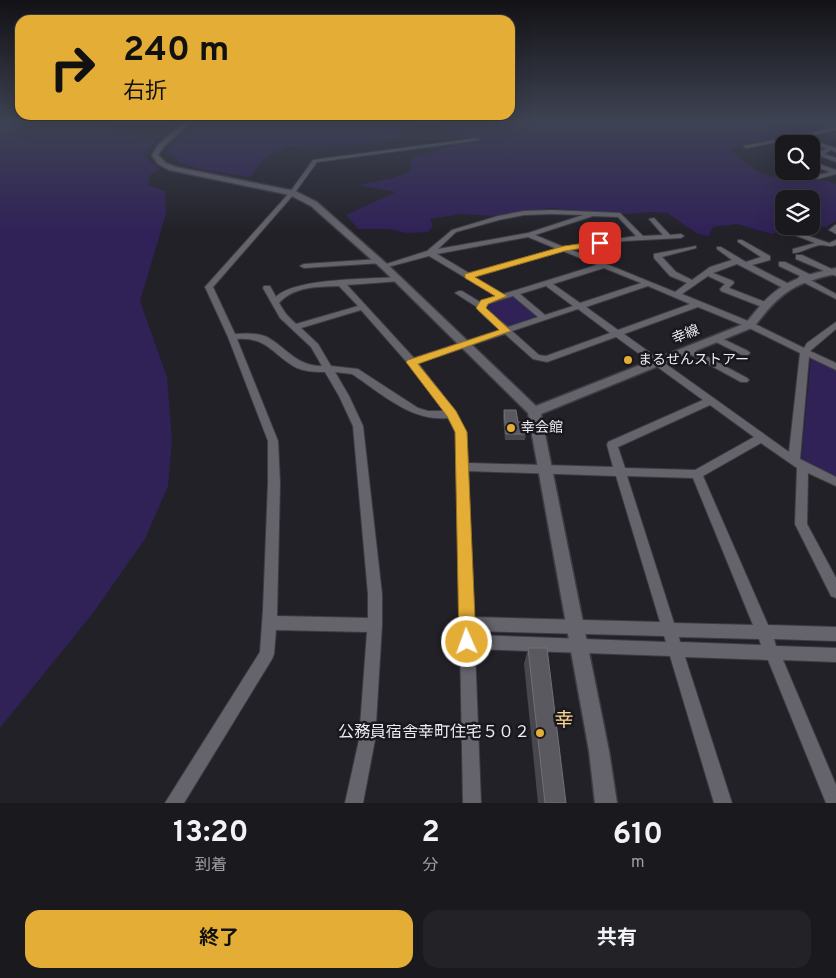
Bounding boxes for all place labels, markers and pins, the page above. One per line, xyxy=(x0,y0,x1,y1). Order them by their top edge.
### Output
pin xyxy=(579,222,621,264)
place label: まるせんストアー xyxy=(638,352,749,369)
marker: まるせんストアー xyxy=(622,354,634,366)
place label: 幸会館 xyxy=(521,420,563,437)
marker: 幸会館 xyxy=(505,422,517,434)
place label: 公務員宿舎幸町住宅５０２ xyxy=(338,723,530,743)
marker: 公務員宿舎幸町住宅５０２ xyxy=(534,727,546,739)

